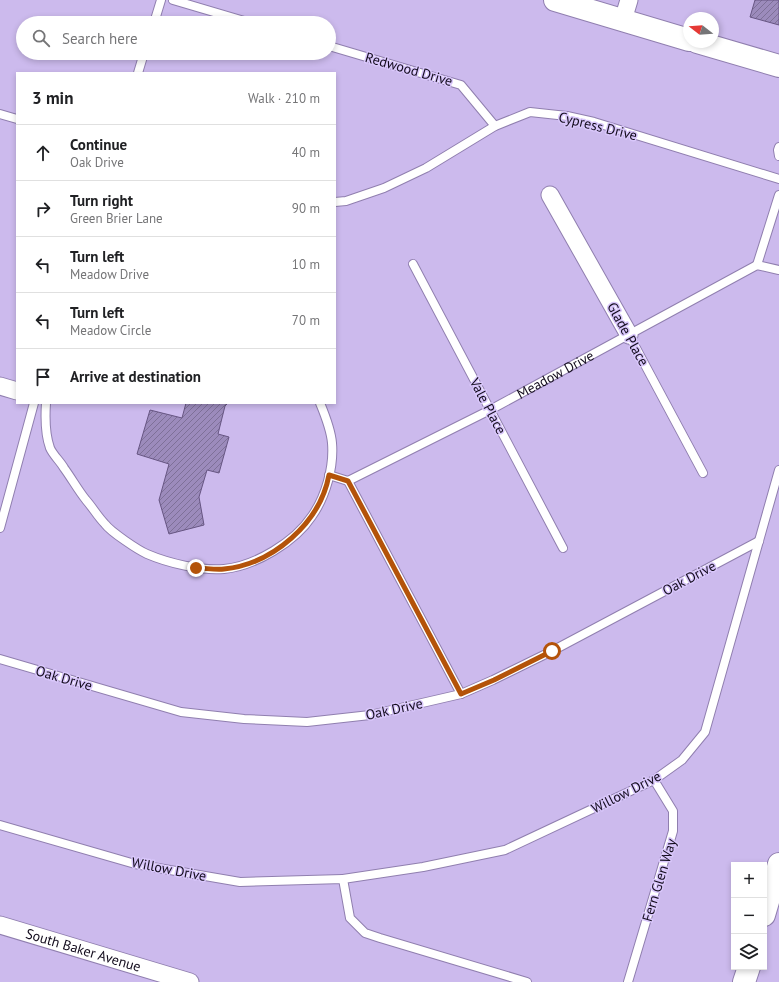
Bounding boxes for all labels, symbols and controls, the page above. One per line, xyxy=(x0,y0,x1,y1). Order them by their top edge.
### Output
north arrow xyxy=(683,12,719,48)
search box xyxy=(16,16,336,60)
icon: search xyxy=(30,27,52,49)
text: Search here xyxy=(62,29,138,48)
street label: Redwood Drive xyxy=(363,48,455,90)
text: 3 min xyxy=(32,87,73,109)
text: Walk · 210 m xyxy=(248,90,320,107)
street label: Cypress Drive xyxy=(557,108,639,144)
text: Continue xyxy=(70,135,127,154)
icon: ahead xyxy=(32,142,54,164)
text: 40 m xyxy=(292,144,320,161)
text: Oak Drive xyxy=(70,154,124,171)
text: Turn right xyxy=(70,191,133,210)
icon: right xyxy=(32,198,54,220)
text: 90 m xyxy=(292,200,320,217)
text: Green Brier Lane xyxy=(70,210,163,227)
text: Turn left xyxy=(70,247,124,266)
icon: left xyxy=(32,254,54,276)
text: 10 m xyxy=(292,256,320,273)
text: Meadow Drive xyxy=(70,266,149,283)
street label: Glade Place xyxy=(603,299,653,369)
text: Turn left xyxy=(70,303,124,322)
icon: left xyxy=(32,310,54,332)
text: 70 m xyxy=(292,312,320,329)
text: Meadow Circle xyxy=(70,322,151,339)
street label: Meadow Drive xyxy=(514,346,597,403)
icon: arrive xyxy=(32,366,54,388)
text: Arrive at destination xyxy=(70,367,201,386)
street label: Vale Place xyxy=(465,374,510,437)
street label: Oak Drive xyxy=(659,556,719,600)
route end xyxy=(187,559,205,577)
route start xyxy=(543,642,561,660)
street label: Oak Drive xyxy=(34,661,94,695)
street label: Oak Drive xyxy=(364,694,424,724)
street label: Willow Drive xyxy=(588,767,664,817)
street label: Fern Glen Way xyxy=(638,836,680,924)
street label: Willow Drive xyxy=(130,853,208,885)
map controls xyxy=(731,862,767,970)
button: + xyxy=(731,862,767,898)
button: − xyxy=(731,898,767,934)
street label: South Baker Avenue xyxy=(24,924,143,976)
button: layers xyxy=(731,934,767,970)

